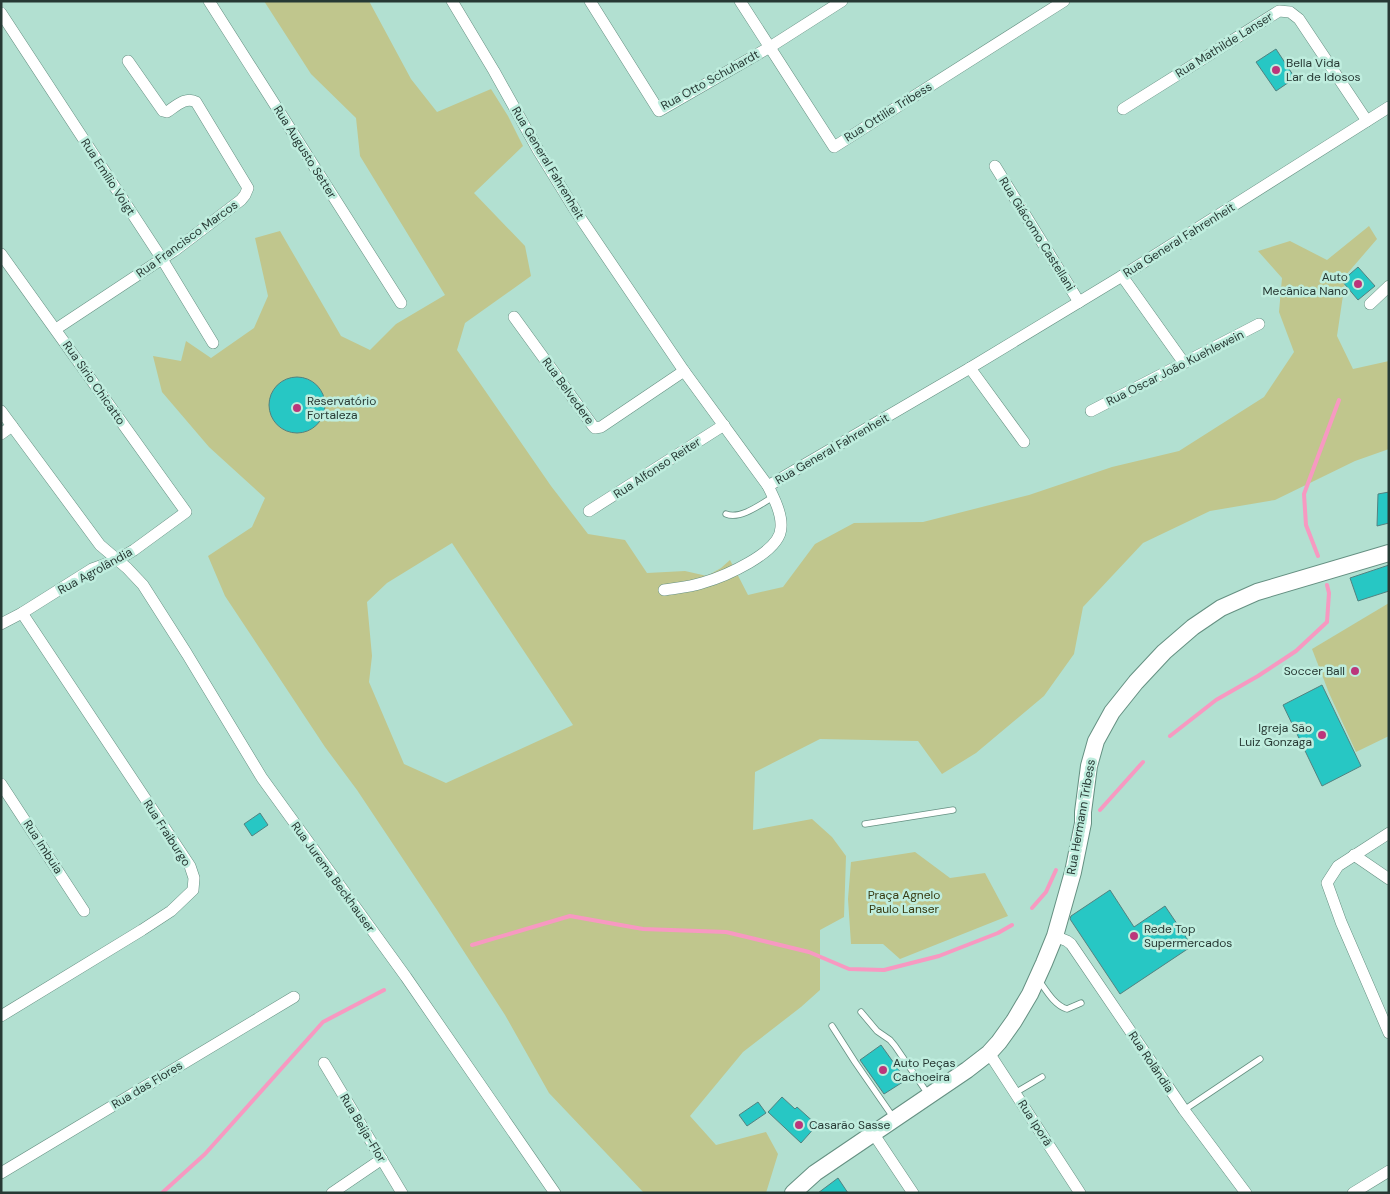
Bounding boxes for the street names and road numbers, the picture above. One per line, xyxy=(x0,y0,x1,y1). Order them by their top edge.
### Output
street label: Rua Mathilde Lanser xyxy=(1172,8,1276,81)
street label: Rua Otto Schuhardt xyxy=(658,46,762,114)
street label: Rua Ottilie Tribess xyxy=(841,79,935,145)
street label: Rua Augusto Setter xyxy=(270,103,340,202)
street label: Rua General Fahrenheit xyxy=(508,104,588,223)
street label: Rua Emílio Voigt xyxy=(77,136,139,219)
street label: Rua Giácomo Castellani xyxy=(995,174,1079,294)
street label: Rua Francisco Marcos xyxy=(133,197,241,281)
street label: Rua General Fahrenheit xyxy=(1120,199,1238,281)
street label: Rua Oscar João Kuehlewein xyxy=(1104,326,1247,410)
street label: Rua Sírio Chicatto xyxy=(59,338,129,428)
street label: Rua Belvedere xyxy=(538,354,598,428)
street label: Rua General Fahrenheit xyxy=(772,410,892,488)
street label: Rua Alfonso Reiter xyxy=(610,434,704,502)
street label: Rua Agrolândia xyxy=(55,544,135,598)
street label: Rua Hermann Tribess xyxy=(1063,758,1099,876)
street label: Rua Fraiburgo xyxy=(140,797,194,869)
street label: Rua Imbuia xyxy=(20,817,66,877)
street label: Rua Jurema Beckhauser xyxy=(288,819,379,936)
street label: Rua Rolândia xyxy=(1125,1028,1177,1096)
street label: Rua das Flores xyxy=(108,1057,186,1113)
street label: Rua Beija-Flor xyxy=(336,1091,390,1166)
street label: Rua Iporã xyxy=(1014,1097,1056,1149)

